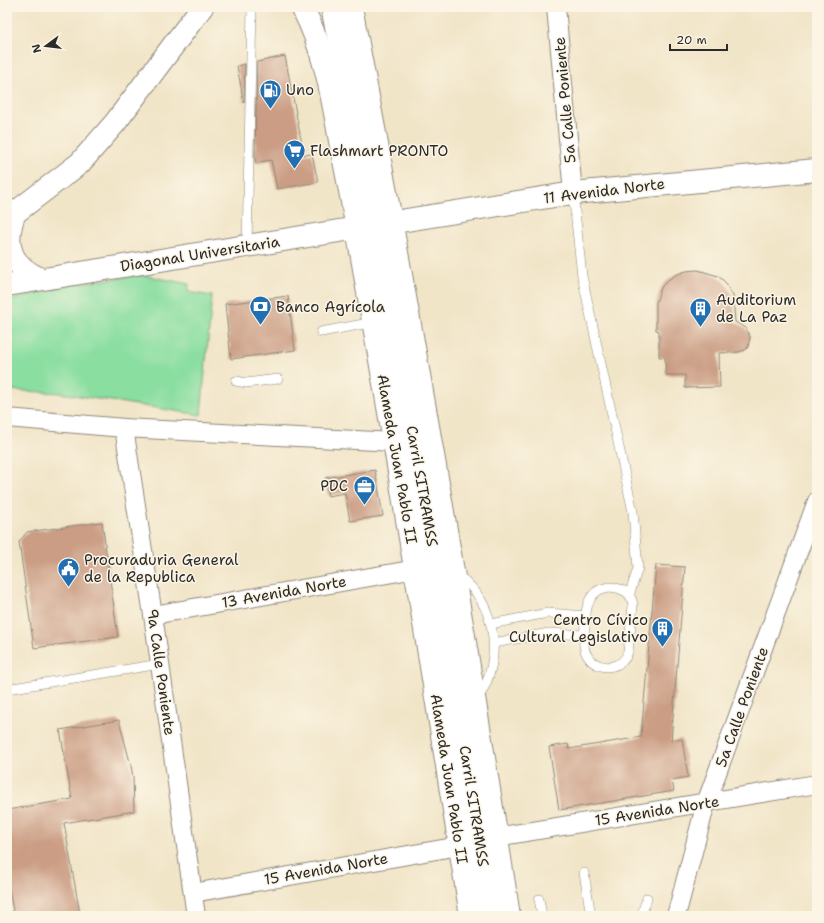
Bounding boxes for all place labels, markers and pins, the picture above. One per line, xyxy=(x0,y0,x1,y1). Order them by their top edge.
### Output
fuel station icon: Uno xyxy=(257,77,283,110)
place label: Uno xyxy=(286,80,314,100)
supermarket icon: Flashmart PRONTO xyxy=(281,138,307,171)
place label: Flashmart PRONTO xyxy=(310,141,448,161)
place label: Auditorium de La Paz xyxy=(716,290,796,327)
bank icon: Banco Agrícola xyxy=(247,294,273,327)
building icon: Auditorium de La Paz xyxy=(688,296,714,329)
place label: Banco Agrícola xyxy=(276,297,386,317)
office icon: PDC xyxy=(351,473,377,506)
place label: PDC xyxy=(320,476,348,496)
place label: Procuraduria General de la Republica xyxy=(84,550,239,587)
public building icon: Procuraduria General de la Republica xyxy=(56,556,82,589)
place label: Centro Cívico Cultural Legislativo xyxy=(509,610,648,647)
building icon: Centro Cívico Cultural Legislativo xyxy=(650,616,676,649)

